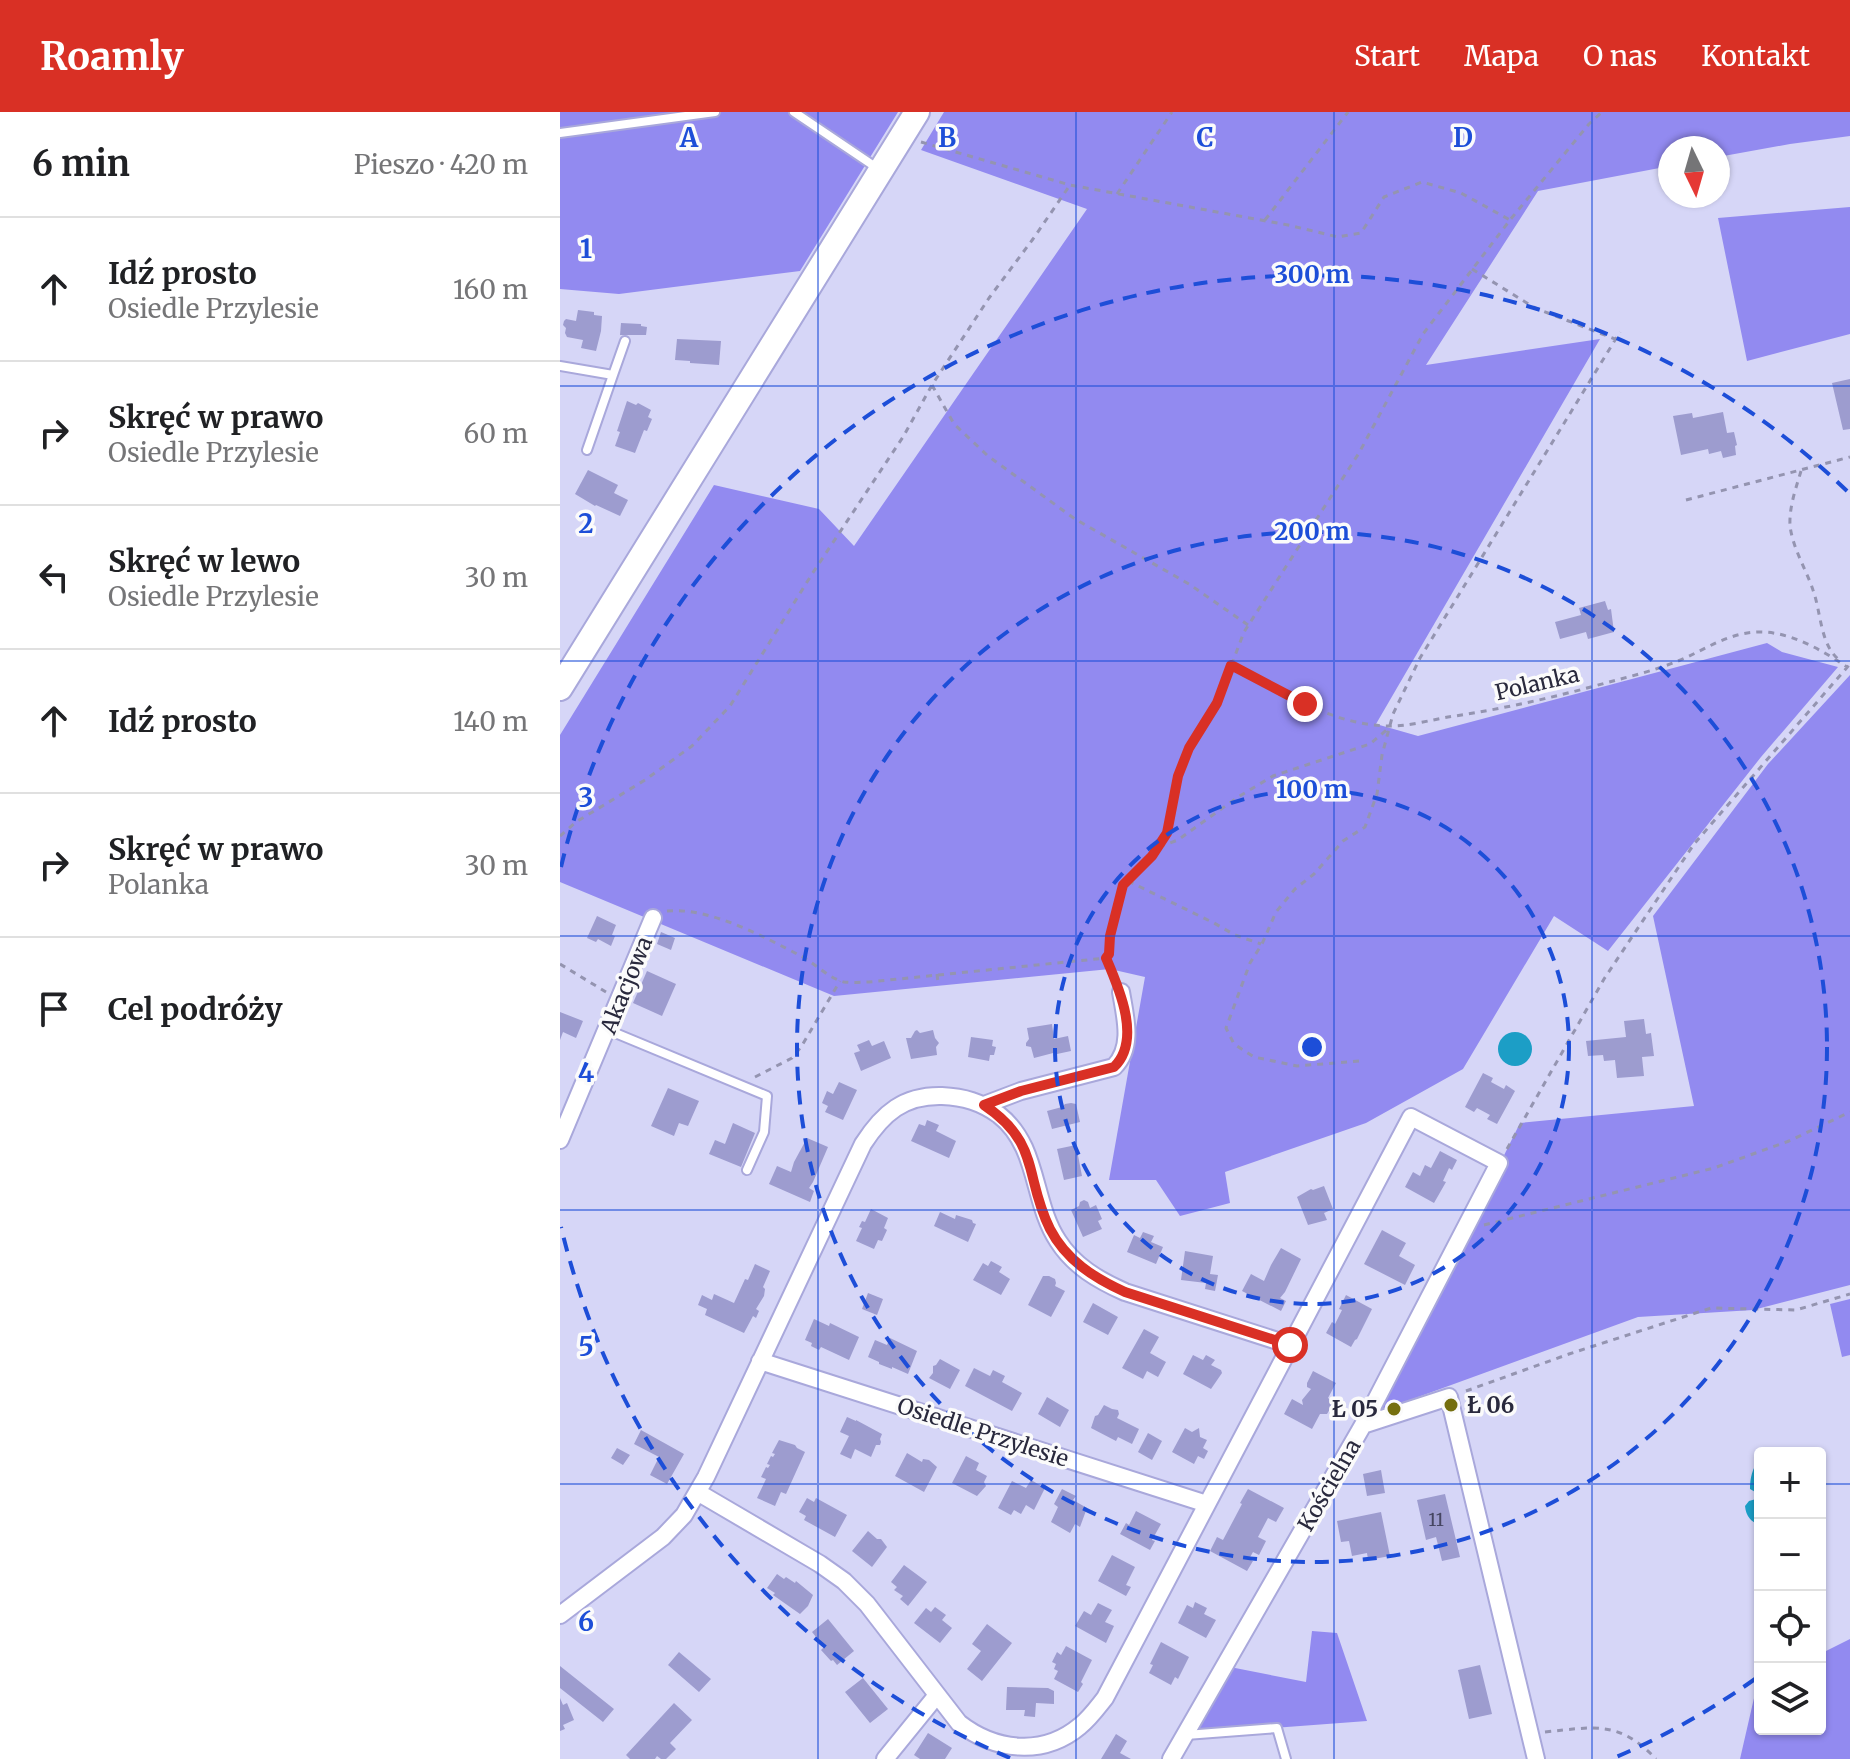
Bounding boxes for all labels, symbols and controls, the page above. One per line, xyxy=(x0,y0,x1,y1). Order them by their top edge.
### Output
text: Roamly xyxy=(40,33,184,80)
text: Start xyxy=(1354,38,1420,74)
text: Mapa xyxy=(1464,38,1539,74)
text: O nas xyxy=(1583,38,1657,74)
text: Kontakt xyxy=(1701,38,1810,74)
text: A xyxy=(679,121,699,154)
text: B xyxy=(938,121,956,154)
text: C xyxy=(1196,121,1214,154)
text: D xyxy=(1453,121,1473,154)
north arrow xyxy=(1658,136,1730,208)
text: 6 min xyxy=(32,143,130,185)
text: Pieszo · 420 m xyxy=(354,148,528,181)
text: 1 xyxy=(580,232,592,265)
text: Idź prosto xyxy=(108,254,257,292)
text: 300 m xyxy=(1274,259,1350,290)
icon: ahead xyxy=(32,267,76,311)
text: 160 m xyxy=(453,273,528,306)
text: Osiedle Przylesie xyxy=(108,292,319,325)
text: Skręć w prawo xyxy=(108,398,323,436)
icon: right xyxy=(32,411,76,455)
text: 60 m xyxy=(464,417,528,450)
text: Osiedle Przylesie xyxy=(108,436,319,469)
text: 2 xyxy=(578,507,594,540)
text: 200 m xyxy=(1274,516,1350,547)
text: Skręć w lewo xyxy=(108,542,300,580)
icon: left xyxy=(32,555,76,599)
text: 30 m xyxy=(465,561,528,594)
text: Osiedle Przylesie xyxy=(108,580,319,613)
street label: Polanka xyxy=(1492,660,1582,706)
route end xyxy=(1287,686,1323,722)
icon: ahead xyxy=(32,699,76,743)
text: Idź prosto xyxy=(108,702,257,740)
text: 140 m xyxy=(453,705,528,738)
text: 100 m xyxy=(1276,774,1348,805)
text: 3 xyxy=(579,781,593,814)
text: Skręć w prawo xyxy=(108,830,323,868)
icon: right xyxy=(32,843,76,887)
text: 30 m xyxy=(465,849,528,882)
text: Polanka xyxy=(108,868,209,901)
street label: Akacjowa xyxy=(593,932,658,1039)
icon: arrive xyxy=(32,987,76,1031)
text: Cel podróży xyxy=(108,990,283,1028)
centre of rings xyxy=(1298,1033,1326,1061)
text: 4 xyxy=(578,1056,595,1089)
route start xyxy=(1272,1327,1308,1363)
text: 5 xyxy=(578,1330,594,1363)
street label: Osiedle Przylesie xyxy=(894,1391,1072,1473)
place label: Ł 06 xyxy=(1467,1391,1514,1419)
place label: Ł 05 xyxy=(1332,1395,1378,1423)
marker: Ł 06 xyxy=(1442,1396,1460,1414)
marker: Ł 05 xyxy=(1385,1400,1403,1418)
street label: Kościelna xyxy=(1291,1434,1367,1536)
map controls xyxy=(1754,1447,1826,1735)
button: + xyxy=(1754,1447,1826,1519)
house number: 11 xyxy=(1428,1508,1444,1531)
button: − xyxy=(1754,1519,1826,1591)
button: locate xyxy=(1754,1591,1826,1663)
text: 6 xyxy=(578,1605,594,1638)
button: layers xyxy=(1754,1663,1826,1735)

